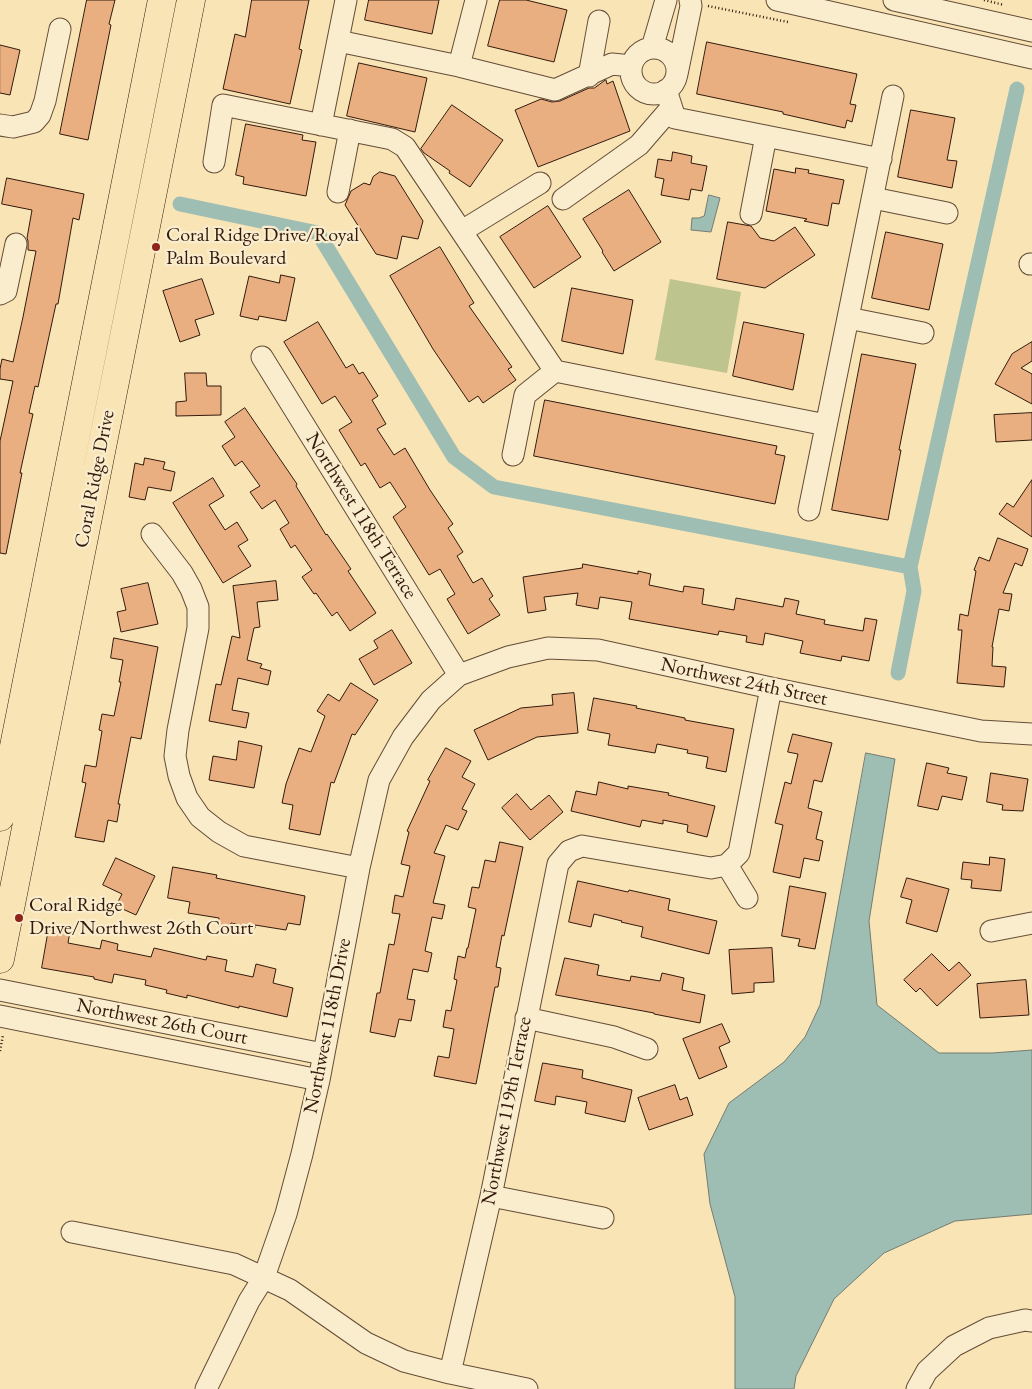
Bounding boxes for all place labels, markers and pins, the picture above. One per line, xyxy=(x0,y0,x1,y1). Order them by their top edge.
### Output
place label: Coral Ridge Drive/Royal Palm Boulevard xyxy=(166,224,359,271)
marker: Coral Ridge Drive/Royal Palm Boulevard xyxy=(150,241,162,253)
place label: Coral Ridge Drive/Northwest 26th Court xyxy=(29,894,253,941)
marker: Coral Ridge Drive/Northwest 26th Court xyxy=(13,912,25,924)

